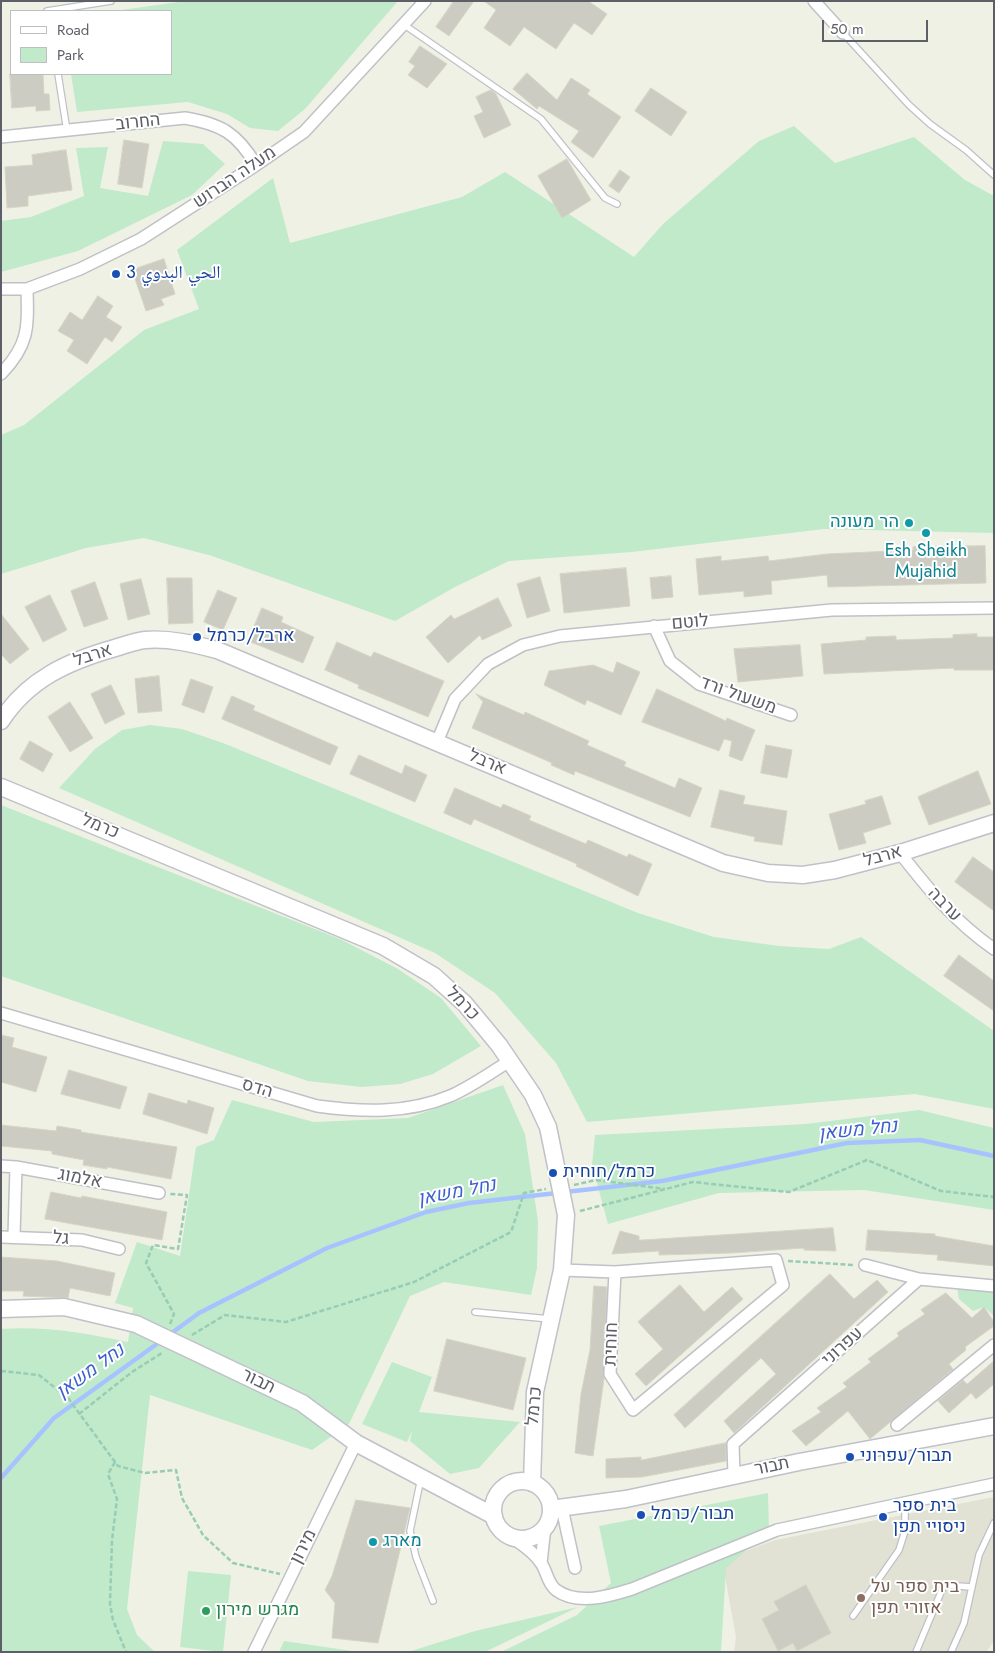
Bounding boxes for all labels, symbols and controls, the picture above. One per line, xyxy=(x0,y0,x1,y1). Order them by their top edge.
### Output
legend xyxy=(10,10,172,75)
scale bar xyxy=(825,10,931,42)
text: 50 m xyxy=(830,18,864,40)
text: Road xyxy=(57,19,89,41)
text: Park xyxy=(57,44,84,66)
street label: החרוב xyxy=(114,110,162,136)
street label: מעלה הברוש xyxy=(189,142,281,214)
place label: الحي البدوي 3 xyxy=(126,263,221,285)
marker: الحي البدوي 3 xyxy=(110,268,122,280)
place label: הר מעונה xyxy=(830,512,899,534)
marker: הר מעונה xyxy=(903,517,915,529)
marker: Esh Sheikh Mujahid xyxy=(920,527,932,539)
place label: Esh Sheikh Mujahid xyxy=(885,541,967,584)
street label: לוטם xyxy=(671,611,709,635)
place label: ארבל/כרמל xyxy=(207,626,295,648)
marker: ארבל/כרמל xyxy=(191,631,203,643)
street label: ארבל xyxy=(71,640,115,672)
street label: משעול ורד xyxy=(697,672,779,720)
street label: ארבל xyxy=(465,745,509,781)
street label: כרמל xyxy=(78,810,122,844)
street label: ארבל xyxy=(861,842,905,872)
street label: ערבה xyxy=(923,883,965,927)
street label: כרמל xyxy=(441,982,483,1026)
street label: הדס xyxy=(239,1074,275,1104)
water label: נחל משאן xyxy=(818,1116,898,1146)
place label: כרמל/חוחית xyxy=(563,1162,655,1184)
street label: אלמוג xyxy=(56,1164,104,1194)
marker: כרמל/חוחית xyxy=(547,1167,559,1179)
water label: נחל משאן xyxy=(416,1174,498,1212)
street label: גל xyxy=(52,1228,70,1250)
street label: חוחית xyxy=(600,1322,624,1366)
street label: עפרוני xyxy=(818,1323,868,1371)
water label: נחל משאן xyxy=(52,1340,130,1404)
street label: תבור xyxy=(238,1365,278,1399)
street label: כרמל xyxy=(523,1386,547,1426)
place label: תבור/עפרוני xyxy=(860,1446,952,1468)
marker: תבור/עפרוני xyxy=(844,1451,856,1463)
street label: תבור xyxy=(753,1453,791,1481)
place label: בית ספר ניסויי תפן xyxy=(893,1496,966,1538)
place label: תבור/כרמל xyxy=(651,1504,734,1526)
marker: תבור/כרמל xyxy=(635,1509,647,1521)
marker: בית ספר ניסויי תפן xyxy=(877,1511,889,1523)
street label: מירון xyxy=(286,1526,322,1568)
place label: מארג xyxy=(383,1531,422,1553)
marker: מארג xyxy=(367,1536,379,1548)
place label: בית ספר על אזורי תפן xyxy=(871,1577,959,1620)
marker: בית ספר על אזורי תפן xyxy=(855,1592,867,1604)
place label: מגרש מירון xyxy=(216,1600,299,1622)
marker: מגרש מירון xyxy=(200,1605,212,1617)

